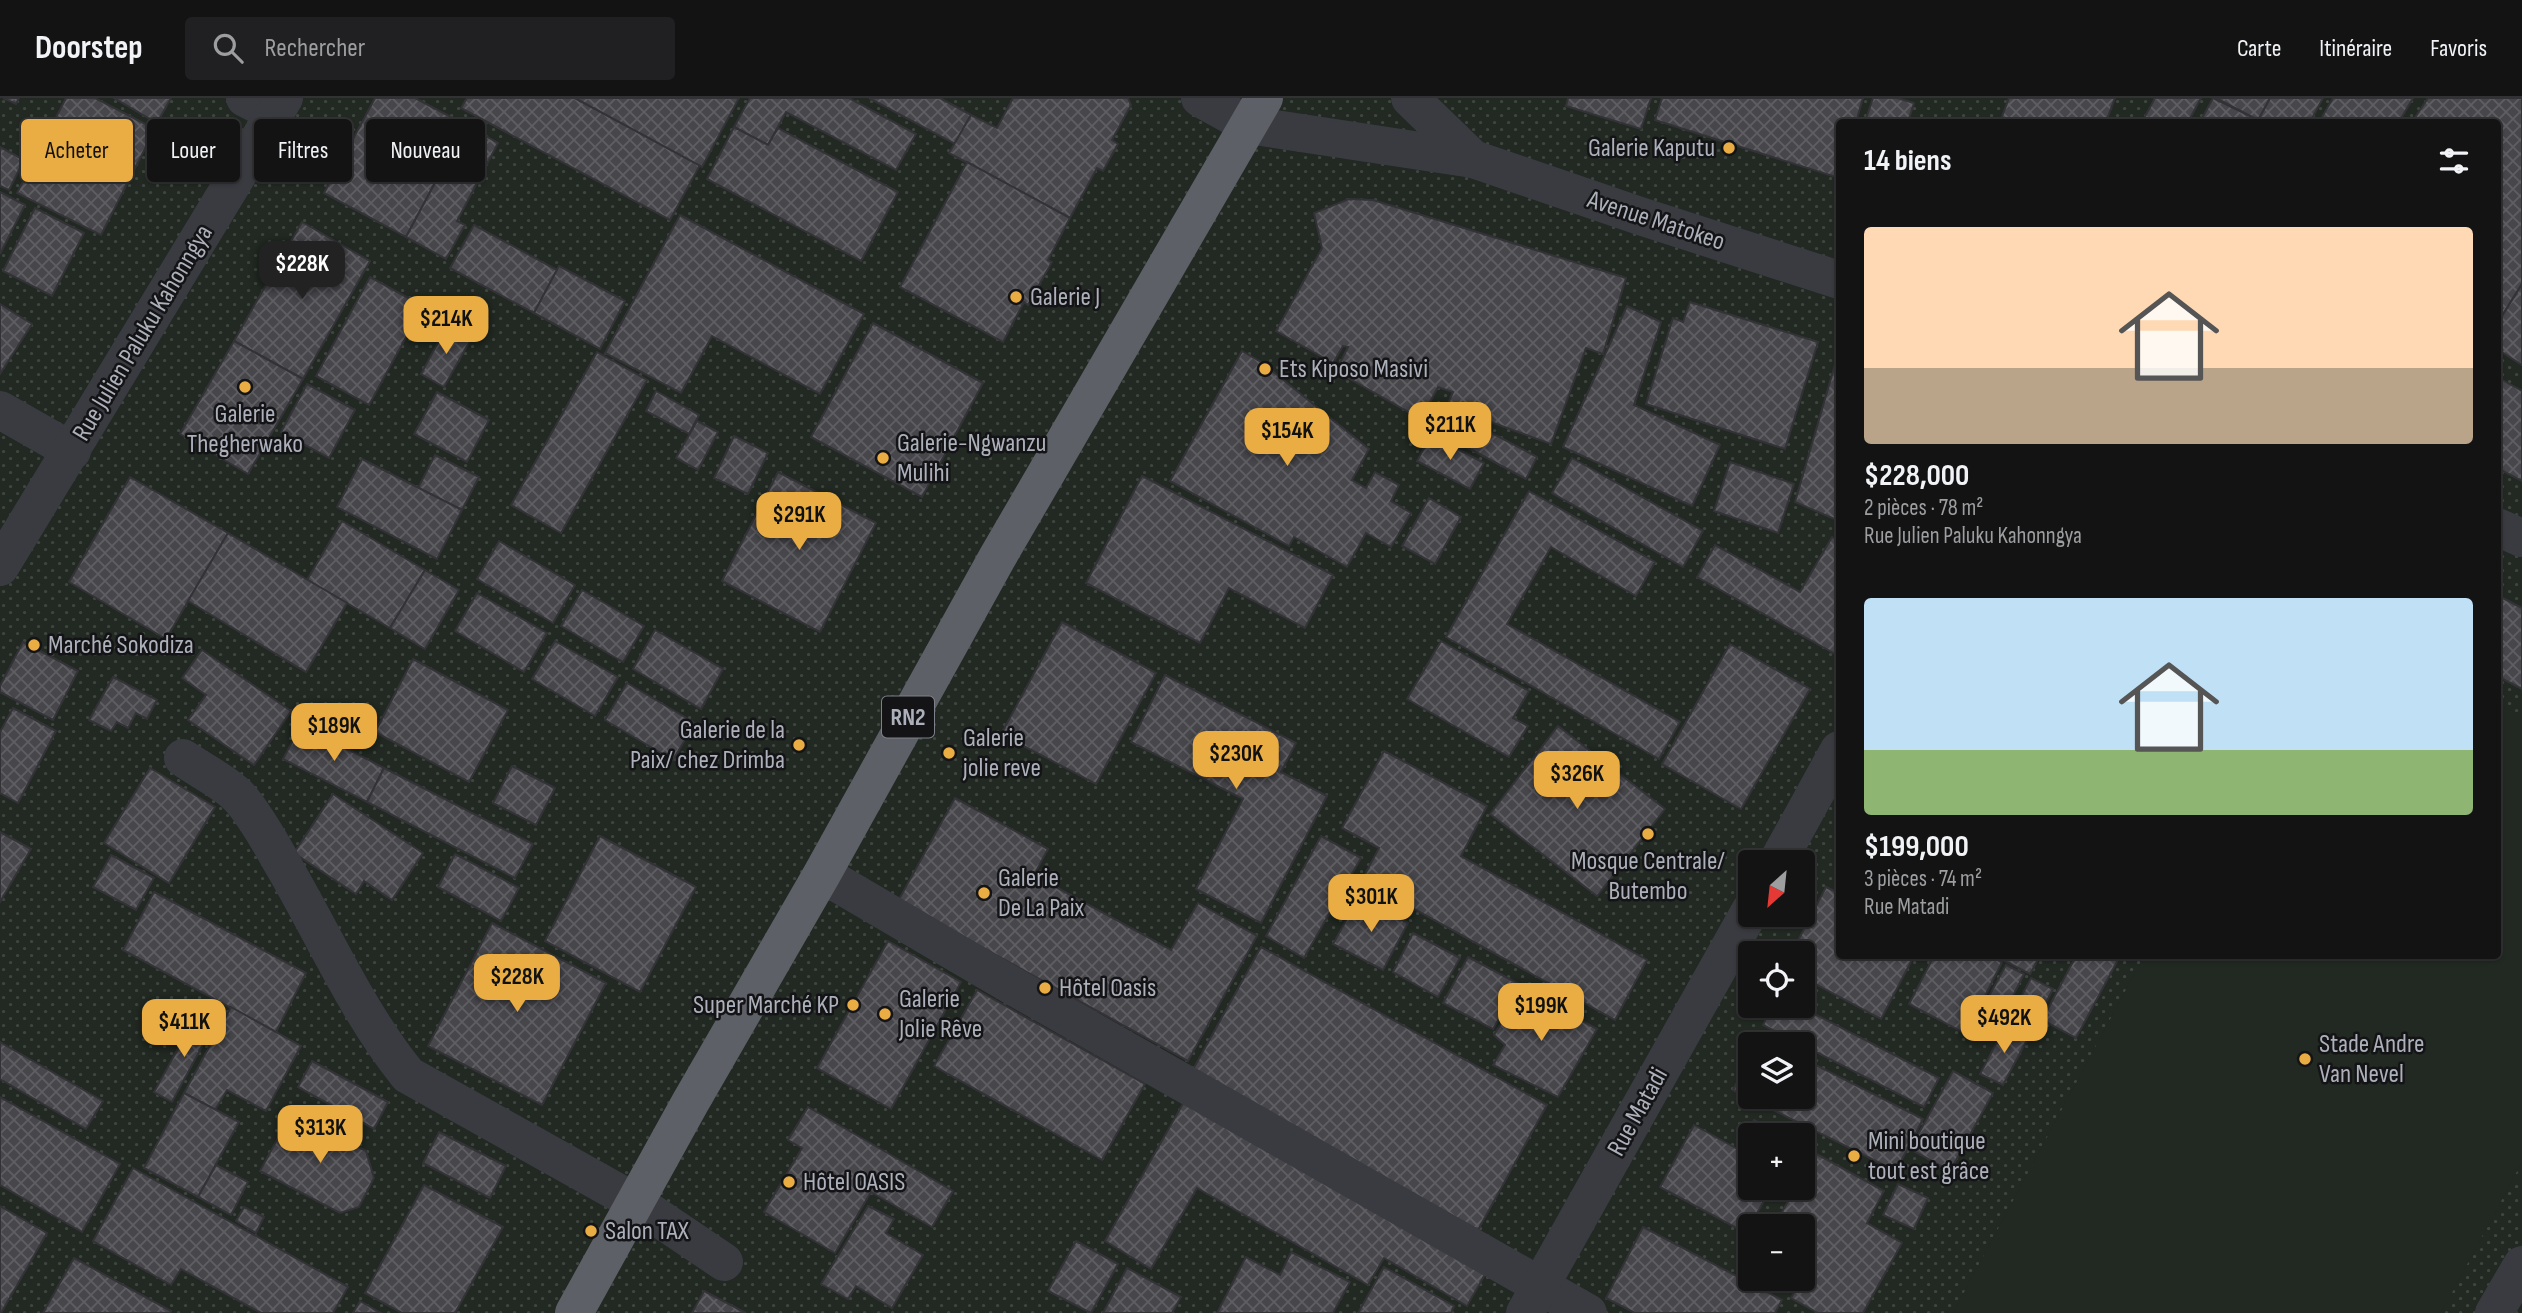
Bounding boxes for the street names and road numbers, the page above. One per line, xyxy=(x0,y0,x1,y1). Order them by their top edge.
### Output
street label: Avenue Matokeo xyxy=(1583,184,1729,258)
street label: Rue Julien Paluku Kahonngya xyxy=(66,219,220,447)
road number: RN2 xyxy=(882,696,934,738)
street label: Rue Matadi xyxy=(1601,1062,1675,1162)

